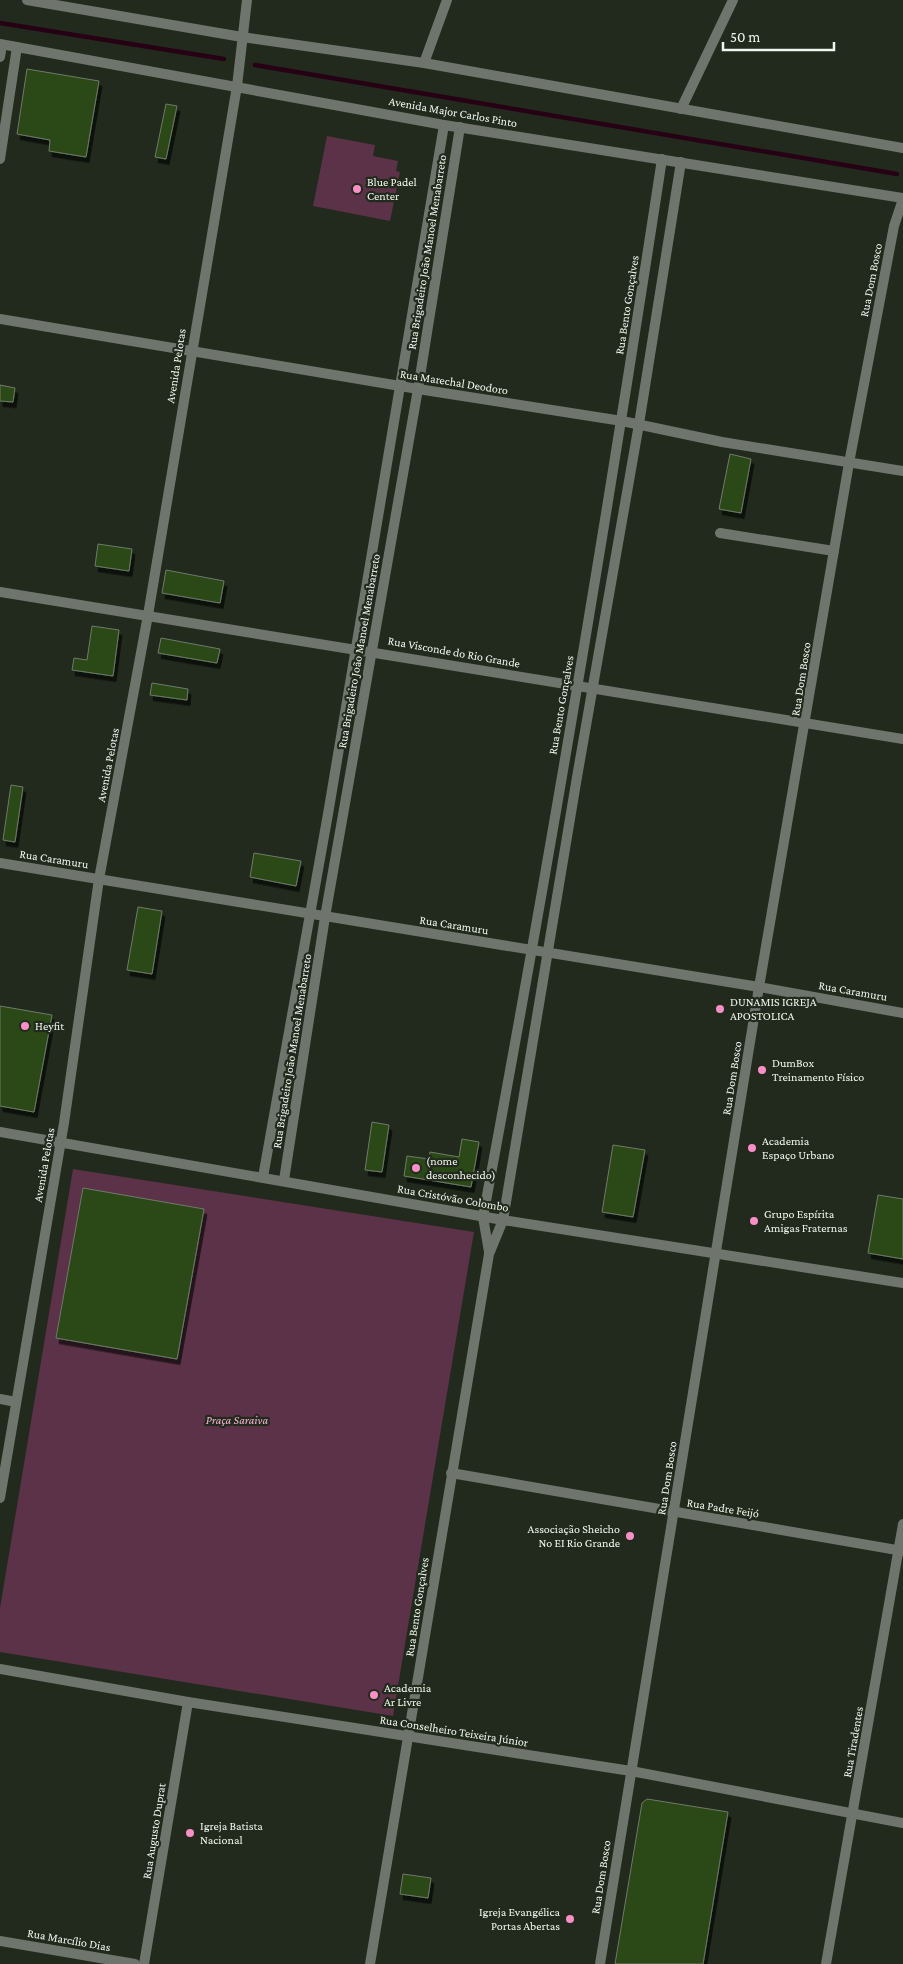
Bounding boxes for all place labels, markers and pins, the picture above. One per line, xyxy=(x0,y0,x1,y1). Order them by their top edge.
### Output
place label: Blue Padel Center xyxy=(367,175,417,203)
marker: Blue Padel Center xyxy=(351,183,363,195)
place label: DUNAMIS IGREJA APOSTOLICA xyxy=(730,995,817,1023)
marker: DUNAMIS IGREJA APOSTOLICA xyxy=(714,1003,726,1015)
place label: Heyfit xyxy=(35,1019,65,1033)
marker: Heyfit xyxy=(19,1020,31,1032)
place label: DumBox Treinamento Físico xyxy=(772,1056,864,1084)
marker: DumBox Treinamento Físico xyxy=(756,1064,768,1076)
place label: Academia Espaço Urbano xyxy=(762,1134,834,1162)
marker: Academia Espaço Urbano xyxy=(746,1142,758,1154)
place label: (nome desconhecido) xyxy=(426,1154,496,1182)
marker: (nome desconhecido) xyxy=(410,1162,422,1174)
place label: Grupo Espírita Amigas Fraternas xyxy=(764,1207,848,1235)
marker: Grupo Espírita Amigas Fraternas xyxy=(748,1215,760,1227)
place label: Associação Sheicho No EI Rio Grande xyxy=(528,1522,620,1550)
marker: Associação Sheicho No EI Rio Grande xyxy=(624,1530,636,1542)
place label: Academia Ar Livre xyxy=(384,1681,432,1709)
marker: Academia Ar Livre xyxy=(368,1689,380,1701)
place label: Igreja Batista Nacional xyxy=(200,1819,263,1847)
marker: Igreja Batista Nacional xyxy=(184,1827,196,1839)
place label: Igreja Evangélica Portas Abertas xyxy=(479,1905,560,1933)
marker: Igreja Evangélica Portas Abertas xyxy=(564,1913,576,1925)

